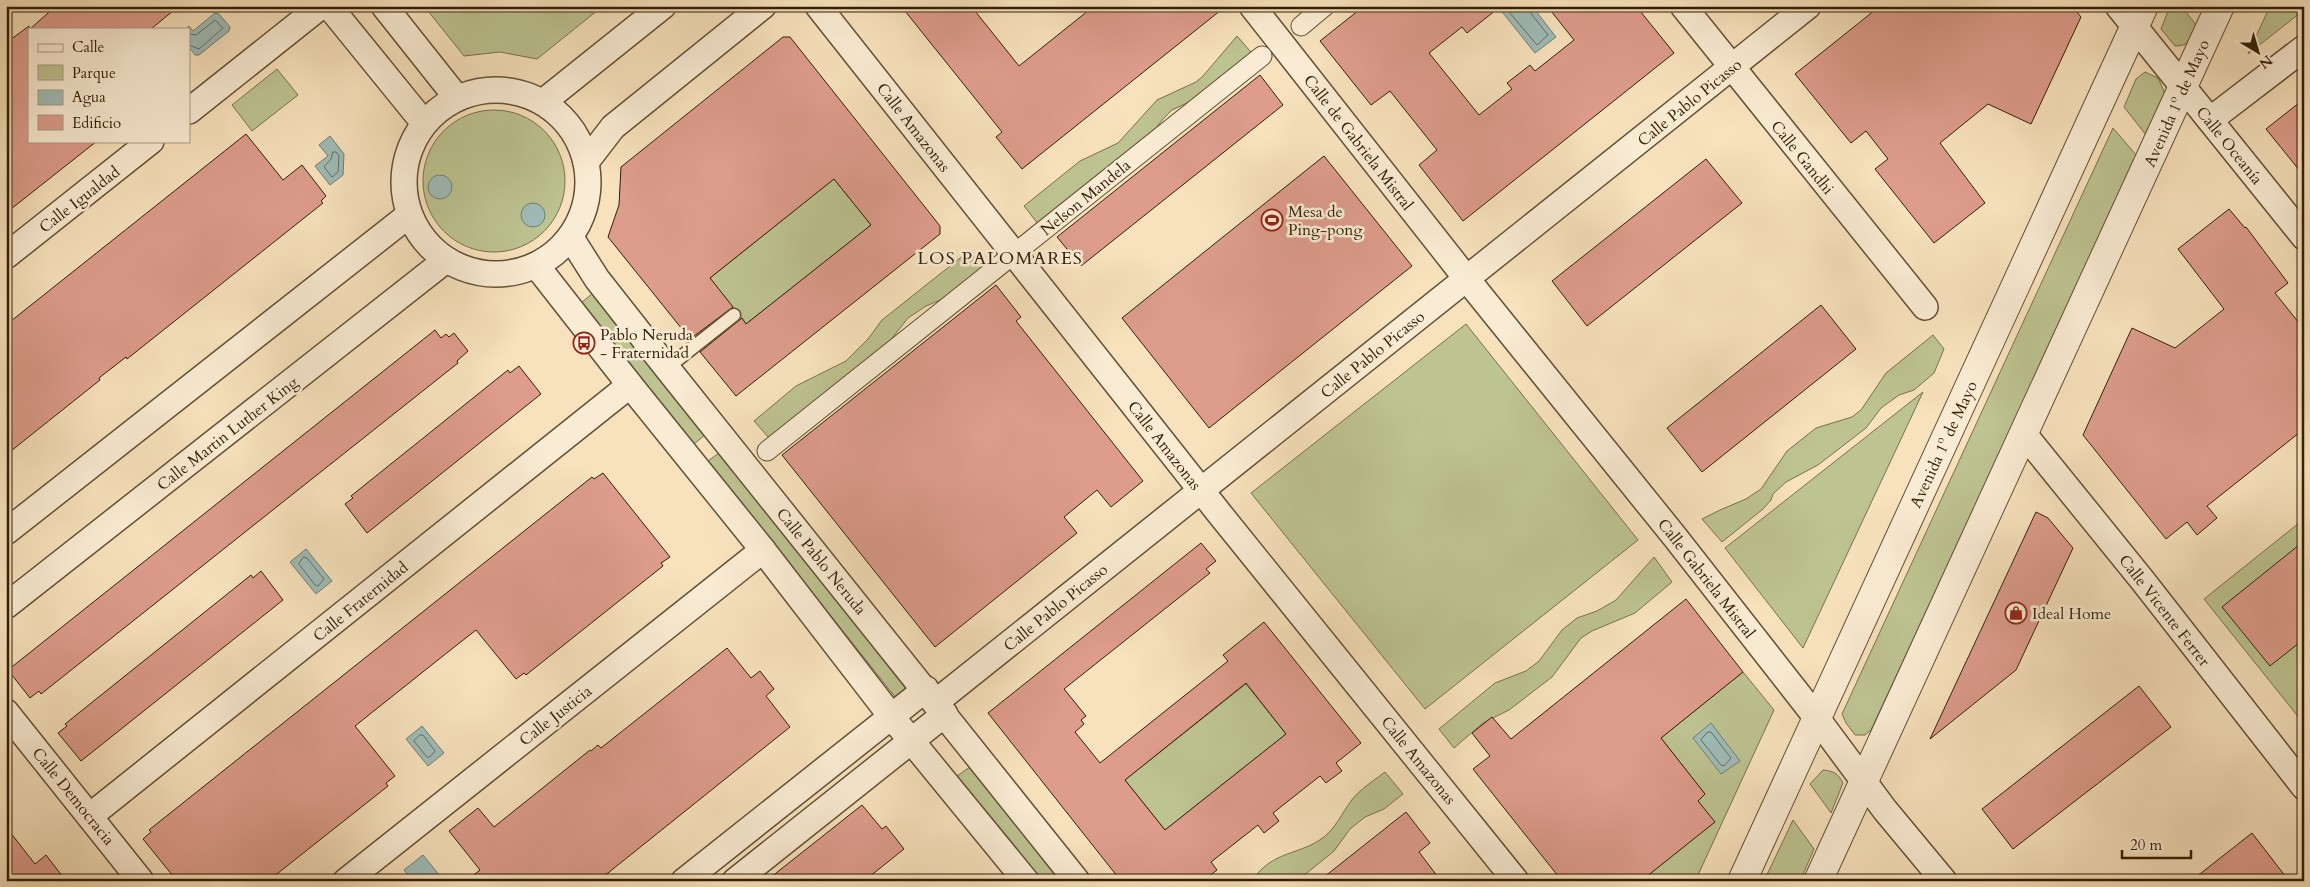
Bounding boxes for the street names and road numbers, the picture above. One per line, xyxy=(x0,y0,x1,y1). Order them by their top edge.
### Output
street label: Avenida 1º de Mayo xyxy=(2139,36,2215,171)
street label: Calle Pablo Picasso xyxy=(1633,54,1747,152)
street label: Calle de Gabriela Mistral xyxy=(1298,70,1418,215)
street label: Calle Amazonas xyxy=(871,78,955,177)
street label: Calle Oceanía xyxy=(2191,102,2268,189)
street label: Calle Gandhi xyxy=(1766,116,1839,200)
street label: Nelson Mandela xyxy=(1036,154,1135,241)
street label: Calle Igualdad xyxy=(35,161,125,238)
street label: Calle Pablo Picasso xyxy=(1316,306,1430,404)
street label: Calle Martin Luther King xyxy=(152,372,303,496)
street label: Avenida 1º de Mayo xyxy=(1905,377,1983,511)
street label: Calle Amazonas xyxy=(1122,396,1206,495)
street label: Calle Pablo Neruda xyxy=(771,503,871,620)
street label: Calle Gabriela Mistral xyxy=(1652,514,1760,643)
street label: Calle Vicente Ferrer xyxy=(2114,550,2215,671)
street label: Calle Fraternidad xyxy=(308,556,413,647)
street label: Calle Pablo Picasso xyxy=(999,559,1113,657)
street label: Calle Justicia xyxy=(515,680,597,751)
street label: Calle Amazonas xyxy=(1376,712,1461,809)
street label: Calle Democracia xyxy=(27,743,120,850)

